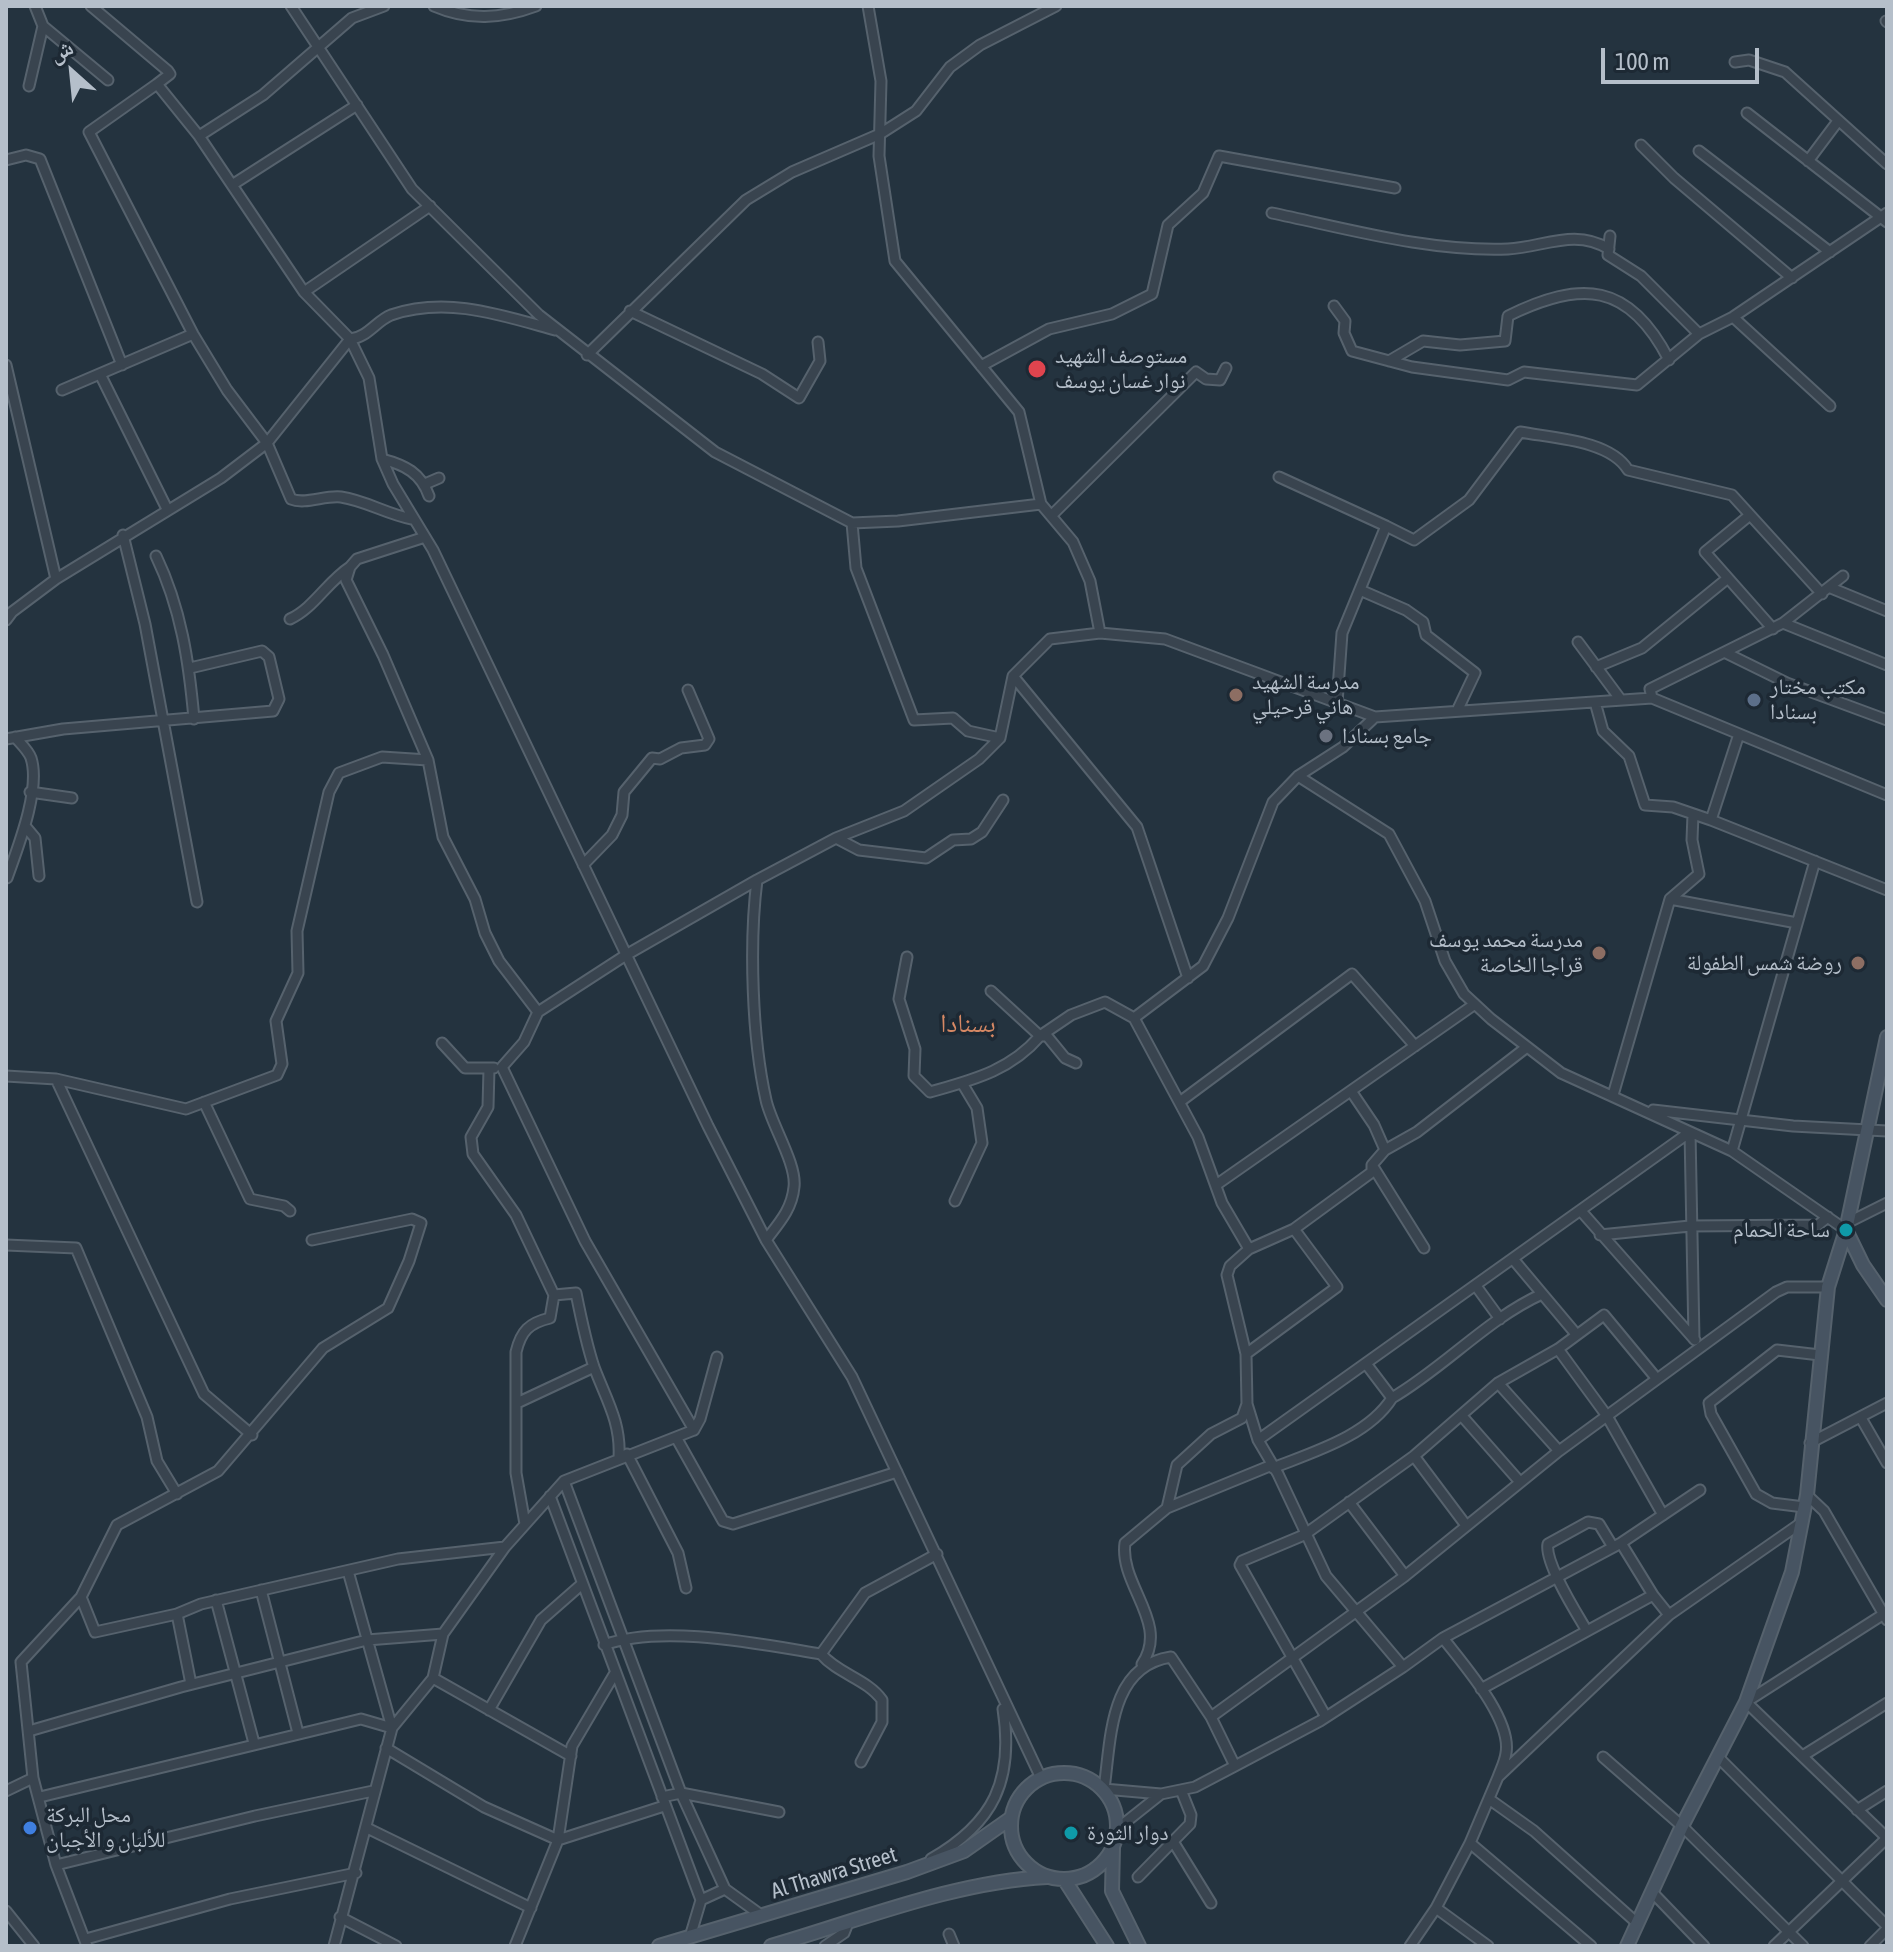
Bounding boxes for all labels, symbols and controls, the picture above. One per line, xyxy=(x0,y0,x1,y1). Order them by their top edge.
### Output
north arrow xyxy=(32,32,112,112)
scale bar xyxy=(1605,32,1763,82)
text: ش xyxy=(45,34,77,67)
text: 100 m xyxy=(1615,48,1669,75)
place label: مستوصف الشهيد نوار غسان يوسف xyxy=(1055,343,1187,394)
marker: مستوصف الشهيد نوار غسان يوسف xyxy=(1026,358,1048,380)
place label: مدرسة الشهيد هاني قرحيلي xyxy=(1252,669,1360,720)
place label: مكتب مختار بسنادا xyxy=(1770,674,1866,726)
marker: مدرسة الشهيد هاني قرحيلي xyxy=(1227,686,1245,704)
marker: مكتب مختار بسنادا xyxy=(1745,691,1763,709)
place label: جامع بسنادا xyxy=(1342,723,1432,749)
marker: جامع بسنادا xyxy=(1317,727,1335,745)
place label: مدرسة محمد يوسف قراجا الخاصة xyxy=(1429,927,1583,978)
marker: مدرسة محمد يوسف قراجا الخاصة xyxy=(1590,944,1608,962)
place label: روضة شمس الطفولة xyxy=(1687,950,1842,976)
marker: روضة شمس الطفولة xyxy=(1849,954,1867,972)
district label: بسنادا xyxy=(940,1008,996,1040)
place label: ساحة الحمام xyxy=(1733,1217,1830,1243)
marker: ساحة الحمام xyxy=(1837,1221,1855,1239)
place label: محل البركة للألبان و الأجبان xyxy=(46,1802,165,1854)
marker: محل البركة للألبان و الأجبان xyxy=(21,1819,39,1837)
place label: دوار الثورة xyxy=(1087,1820,1169,1846)
marker: دوار الثورة xyxy=(1062,1824,1080,1842)
street label: Al Thawra Street xyxy=(768,1841,900,1905)

